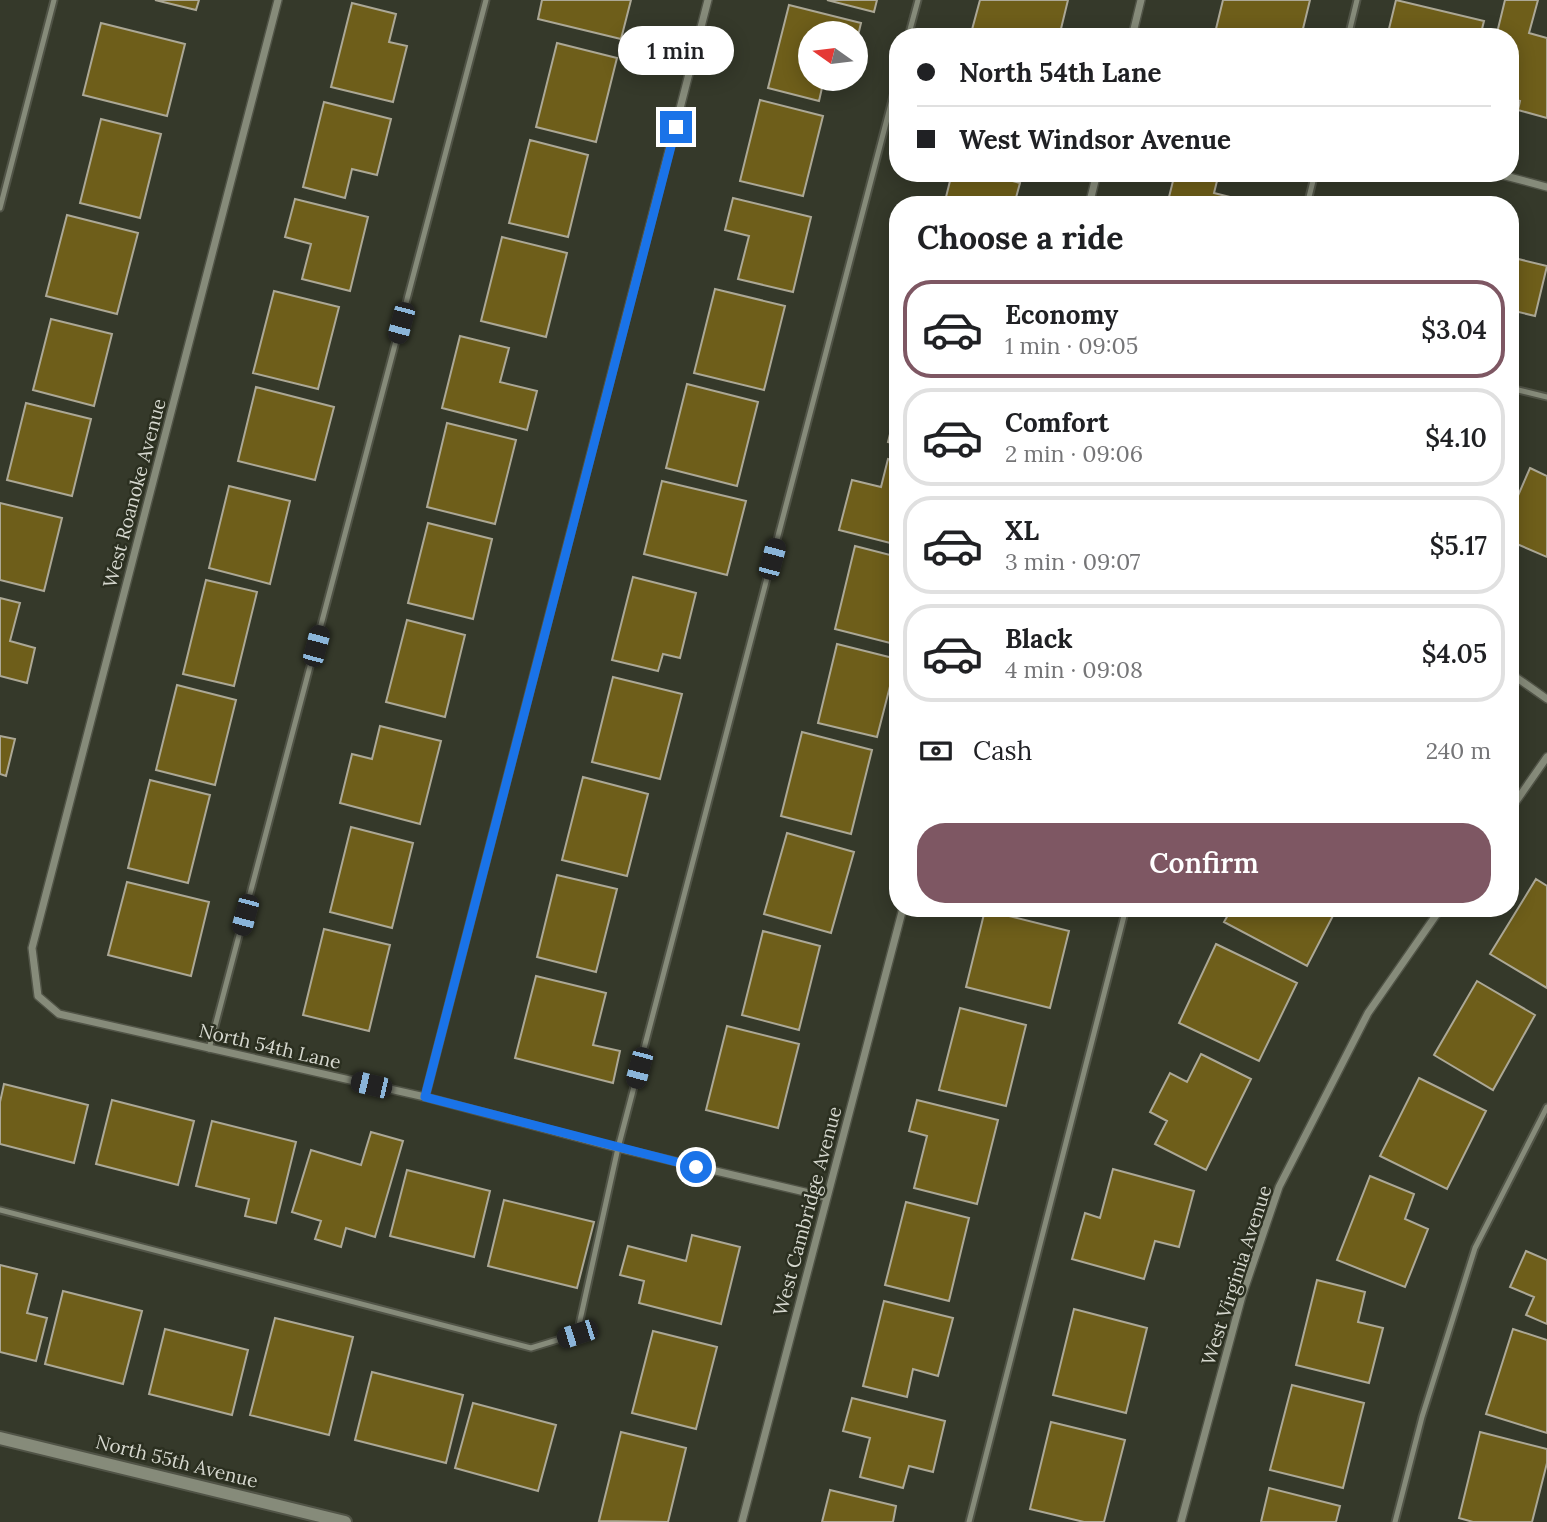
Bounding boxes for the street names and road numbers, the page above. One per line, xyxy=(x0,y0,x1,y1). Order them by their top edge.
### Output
street label: West Roanoke Avenue xyxy=(97,396,171,590)
street label: North 54th Lane xyxy=(197,1018,343,1074)
street label: West Cambridge Avenue xyxy=(767,1104,847,1318)
street label: West Virginia Avenue xyxy=(1196,1182,1276,1368)
street label: North 55th Avenue xyxy=(93,1429,261,1493)

